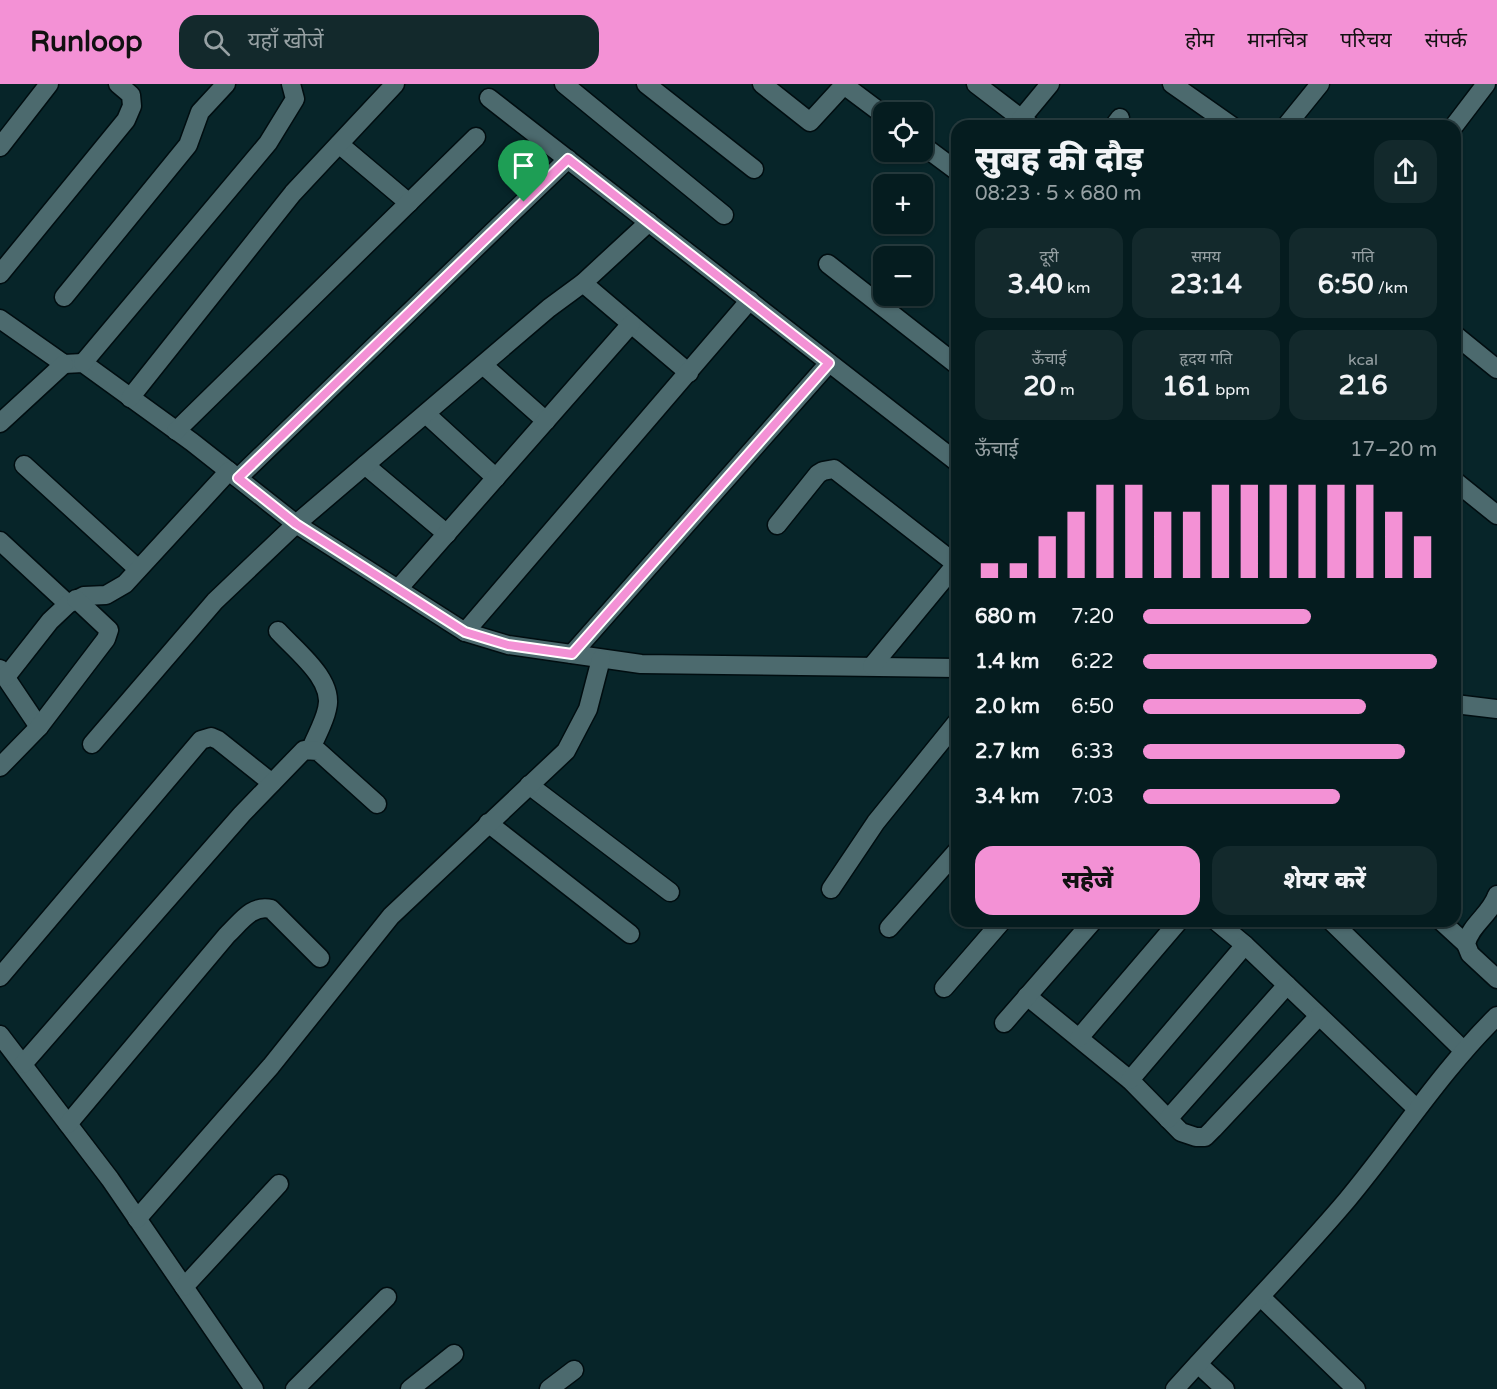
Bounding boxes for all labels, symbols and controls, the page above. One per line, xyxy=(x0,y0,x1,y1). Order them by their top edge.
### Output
search box xyxy=(179,15,599,69)
text: Runloop xyxy=(30,25,143,59)
icon: search xyxy=(200,26,233,59)
text: यहाँ खोजें xyxy=(248,28,324,54)
text: होम xyxy=(1185,28,1214,53)
text: मानचित्र xyxy=(1247,28,1307,53)
text: परिचय xyxy=(1340,28,1392,53)
text: संपर्क xyxy=(1425,28,1467,53)
map controls xyxy=(873,102,933,306)
button: locate xyxy=(873,102,933,162)
pin xyxy=(498,140,549,202)
text: सुबह की दौड़ xyxy=(975,140,1143,179)
button: share xyxy=(1374,140,1437,203)
icon: arrive xyxy=(507,149,540,182)
button: + xyxy=(873,174,933,234)
text: 08:23 · 5 × 680 m xyxy=(975,182,1142,206)
button: − xyxy=(873,246,933,306)
text: दूरी xyxy=(1039,247,1059,267)
text: समय xyxy=(1191,247,1221,267)
text: गति xyxy=(1352,247,1374,267)
text: 3.40 xyxy=(1008,269,1063,300)
text: 23:14 xyxy=(1170,269,1242,300)
text: 6:50 xyxy=(1318,269,1374,300)
text: km xyxy=(1063,278,1090,298)
text: /km xyxy=(1374,278,1408,298)
text: ऊँचाई xyxy=(1032,349,1066,369)
text: हृदय गति xyxy=(1179,349,1233,369)
text: kcal xyxy=(1348,350,1378,370)
text: 216 xyxy=(1339,370,1387,401)
text: 20 xyxy=(1023,371,1056,402)
text: 161 xyxy=(1162,371,1211,402)
text: m xyxy=(1056,380,1075,400)
text: bpm xyxy=(1211,380,1250,400)
text: ऊँचाई xyxy=(975,438,1018,462)
text: 17–20 m xyxy=(1350,438,1437,462)
text: 680 m xyxy=(975,605,1036,629)
text: 7:20 xyxy=(1071,605,1114,629)
text: 1.4 km xyxy=(975,650,1039,674)
text: 6:22 xyxy=(1071,650,1114,674)
text: 2.0 km xyxy=(975,695,1040,719)
text: 6:50 xyxy=(1071,695,1114,719)
text: 2.7 km xyxy=(975,740,1040,764)
text: 6:33 xyxy=(1071,740,1114,764)
text: 3.4 km xyxy=(975,785,1039,809)
text: 7:03 xyxy=(1071,785,1114,809)
button: सहेजें xyxy=(975,846,1200,915)
button: शेयर करें xyxy=(1212,846,1437,915)

